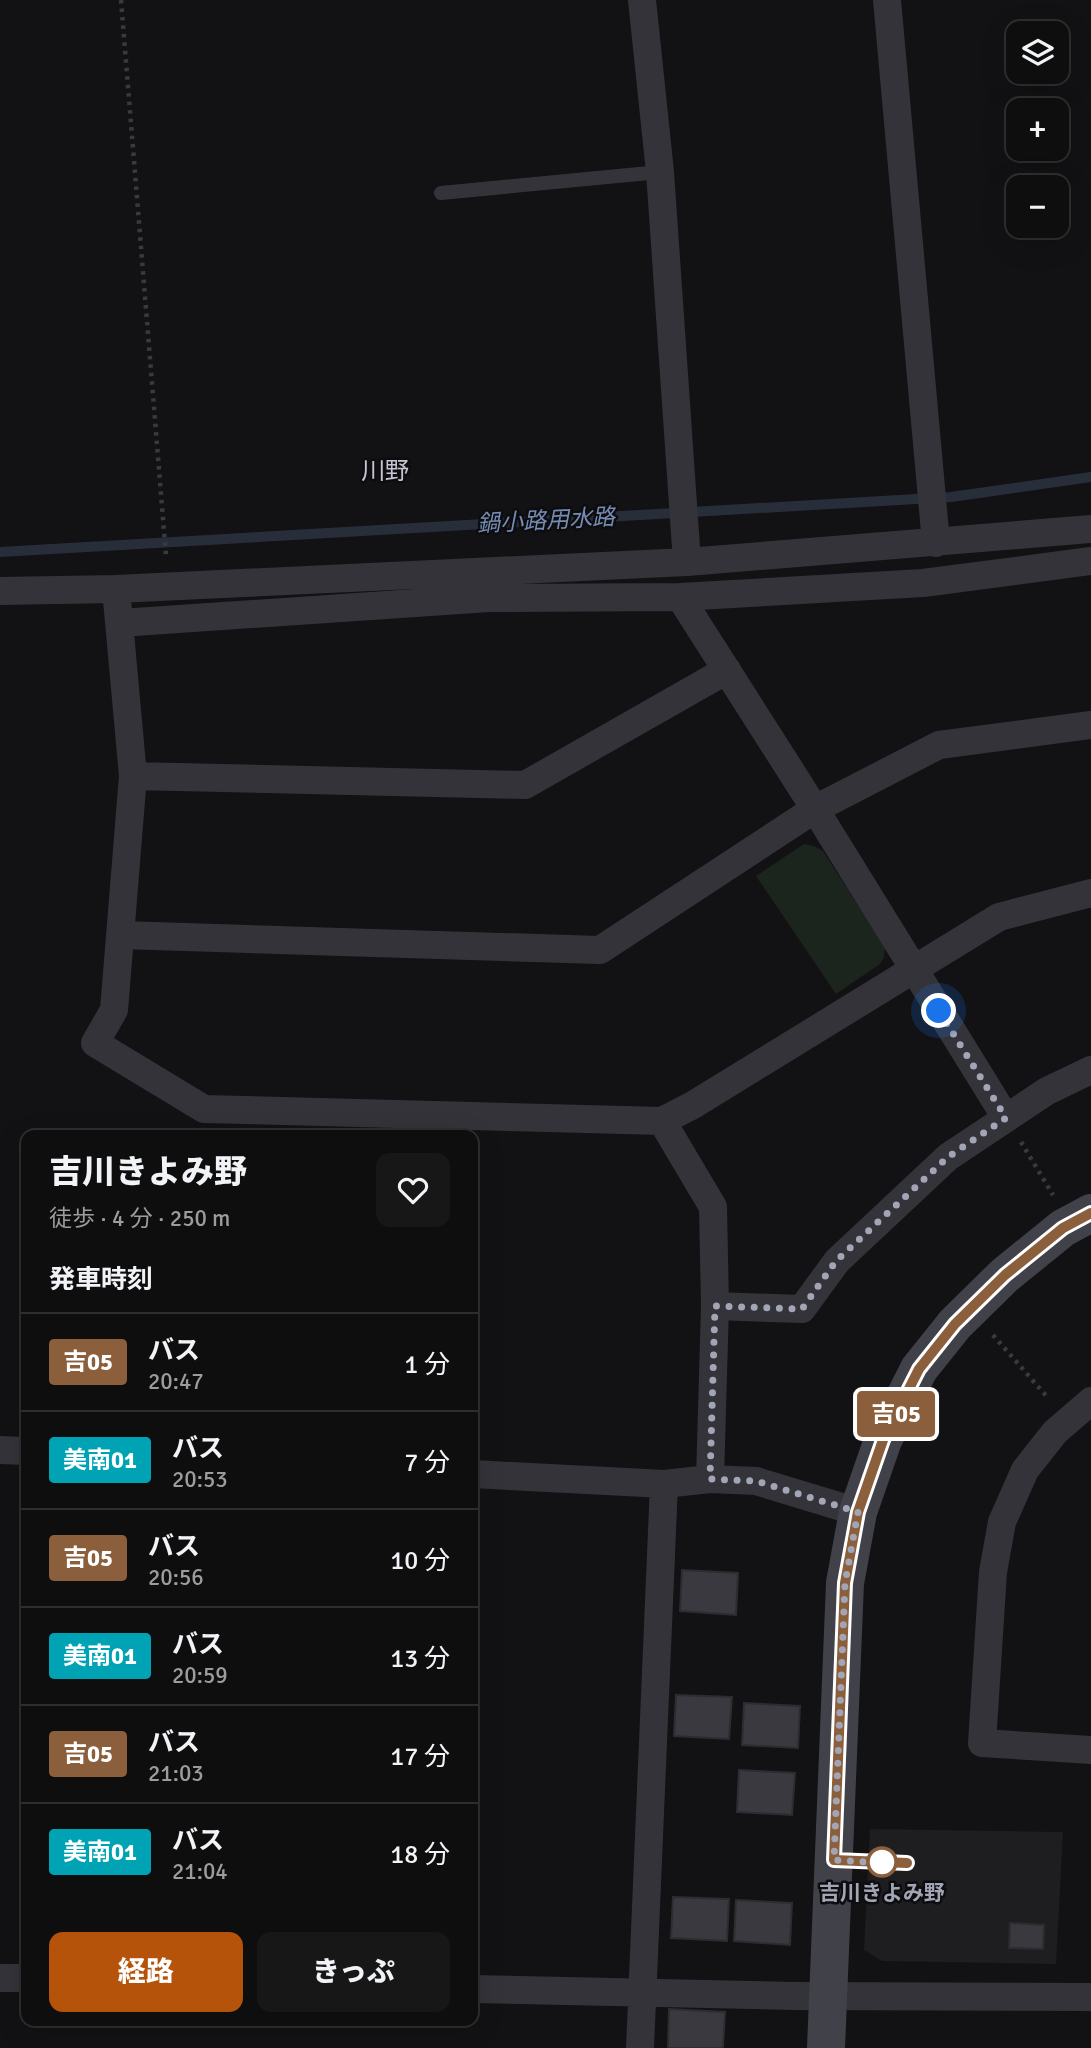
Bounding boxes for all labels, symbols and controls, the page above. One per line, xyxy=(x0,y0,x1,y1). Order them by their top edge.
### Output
map controls xyxy=(1006,21,1069,238)
button: layers xyxy=(1006,21,1069,84)
button: + xyxy=(1006,98,1069,161)
button: − xyxy=(1006,175,1069,238)
district label: 川野 xyxy=(361,456,409,486)
water label: 鍋小路用水路 xyxy=(476,502,618,539)
your location xyxy=(921,993,956,1028)
text: 吉川きよみ野 xyxy=(49,1152,247,1193)
button: heart xyxy=(376,1153,450,1227)
text: 徒歩 · 4 分 · 250 m xyxy=(49,1204,230,1233)
text: 発車時刻 xyxy=(49,1264,153,1296)
text: バス xyxy=(148,1335,200,1367)
text: 吉05 xyxy=(63,1347,113,1377)
text: 1 分 xyxy=(404,1349,450,1381)
text: 20:47 xyxy=(148,1367,204,1396)
line badge: 吉05 xyxy=(856,1391,936,1437)
text: 吉05 xyxy=(871,1399,921,1429)
text: バス xyxy=(172,1433,224,1465)
text: 美南01 xyxy=(63,1445,137,1475)
text: 7 分 xyxy=(404,1447,450,1479)
text: 20:53 xyxy=(172,1465,228,1494)
text: バス xyxy=(148,1531,200,1563)
text: 吉05 xyxy=(63,1543,113,1573)
text: 10 分 xyxy=(390,1545,450,1577)
text: 20:56 xyxy=(148,1563,204,1592)
text: バス xyxy=(172,1629,224,1661)
text: 美南01 xyxy=(63,1641,137,1671)
text: 13 分 xyxy=(390,1643,450,1675)
text: 20:59 xyxy=(172,1661,228,1690)
text: バス xyxy=(148,1727,200,1759)
text: 吉05 xyxy=(63,1739,113,1769)
text: 17 分 xyxy=(390,1741,450,1773)
text: 21:03 xyxy=(148,1759,204,1788)
text: バス xyxy=(172,1825,224,1857)
text: 美南01 xyxy=(63,1837,137,1867)
text: 18 分 xyxy=(390,1839,450,1871)
marker: 吉川きよみ野 xyxy=(867,1847,897,1877)
text: 21:04 xyxy=(172,1857,228,1886)
place label: 吉川きよみ野 xyxy=(819,1880,945,1906)
button: 経路 xyxy=(49,1932,243,2012)
button: きっぷ xyxy=(257,1932,450,2012)

